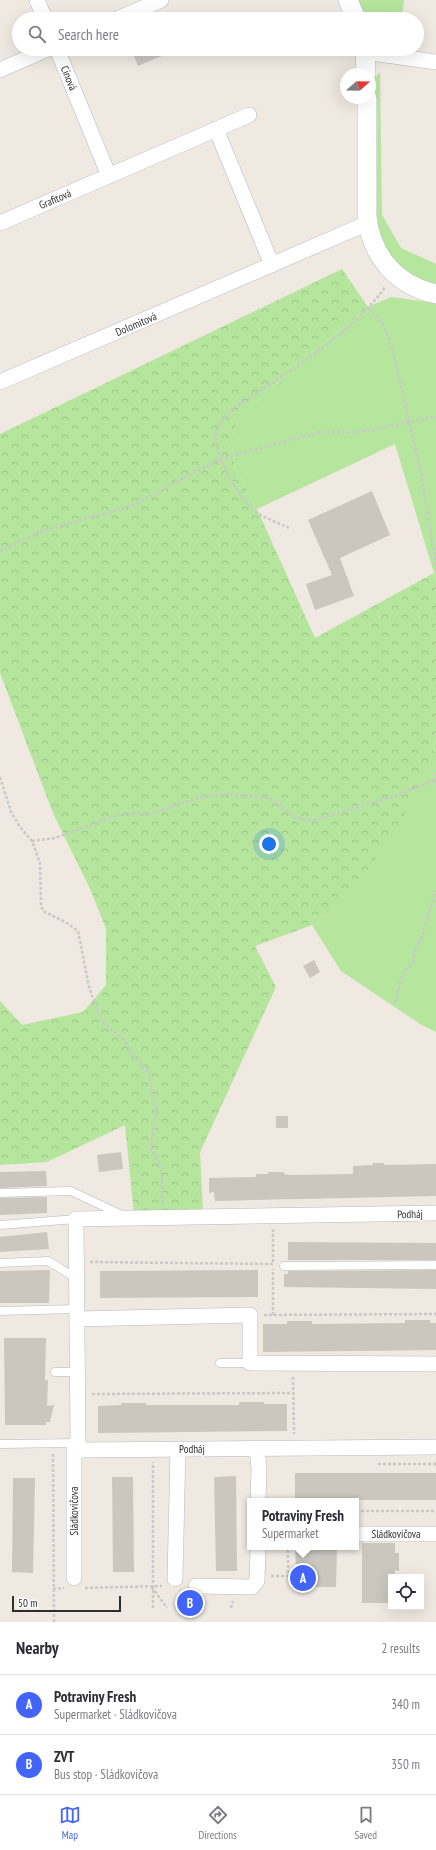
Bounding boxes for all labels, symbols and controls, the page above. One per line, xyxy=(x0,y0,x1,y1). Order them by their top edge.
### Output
search box xyxy=(12,12,424,56)
icon: search xyxy=(26,23,48,45)
text: Search here xyxy=(58,25,119,44)
street label: Cínová xyxy=(58,64,80,92)
north arrow xyxy=(340,68,376,104)
street label: Grafitová xyxy=(37,186,73,212)
street label: Dolomitová xyxy=(113,309,159,339)
your location xyxy=(259,834,279,854)
street label: Podháj xyxy=(397,1207,423,1221)
street label: Podháj xyxy=(179,1442,205,1456)
street label: Sládkovičova xyxy=(67,1487,81,1535)
popup xyxy=(247,1498,359,1550)
text: Potraviny Fresh xyxy=(262,1506,344,1525)
text: Supermarket xyxy=(262,1525,319,1542)
street label: Sládkovičova xyxy=(372,1527,420,1541)
pin: A xyxy=(290,1563,316,1593)
map controls xyxy=(388,1574,424,1610)
button: locate xyxy=(388,1574,424,1610)
pin: B xyxy=(177,1588,203,1618)
scale bar xyxy=(12,1594,121,1613)
text: 50 m xyxy=(18,1596,37,1610)
text: Nearby xyxy=(16,1637,59,1659)
text: 2 results xyxy=(381,1640,420,1657)
text: Potraviny Fresh xyxy=(54,1687,136,1706)
text: A xyxy=(26,1696,32,1713)
text: 340 m xyxy=(391,1696,420,1713)
text: Supermarket · Sládkovičova xyxy=(54,1706,177,1723)
text: ZVT xyxy=(54,1747,74,1766)
text: B xyxy=(26,1756,32,1773)
text: 350 m xyxy=(391,1756,420,1773)
text: Bus stop · Sládkovičova xyxy=(54,1766,158,1783)
tab: Map xyxy=(59,1804,81,1842)
tab: Directions xyxy=(199,1804,237,1842)
tab: Saved xyxy=(354,1804,377,1842)

